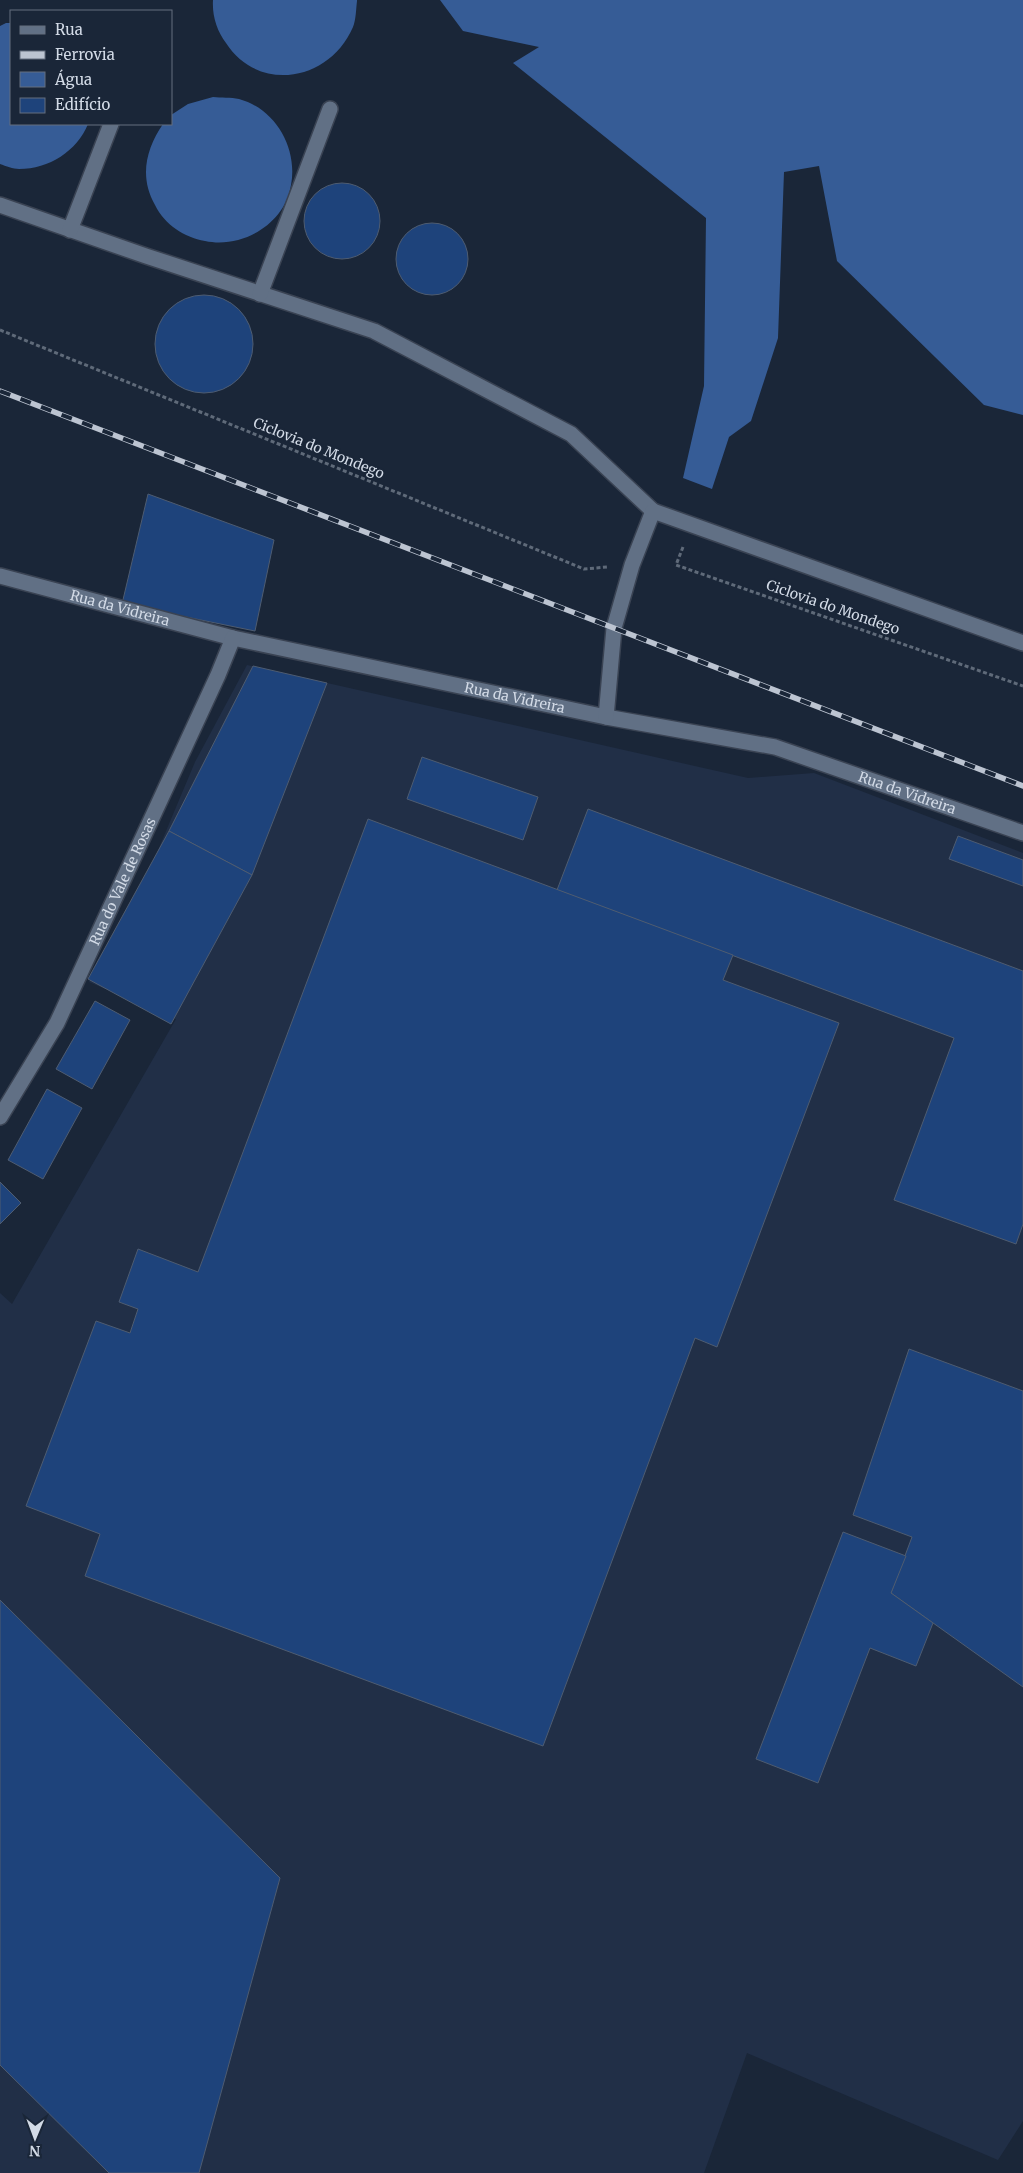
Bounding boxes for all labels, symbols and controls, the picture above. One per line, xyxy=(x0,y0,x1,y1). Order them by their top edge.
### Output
legend xyxy=(10,10,172,125)
text: Rua xyxy=(55,20,83,39)
text: Ferrovia xyxy=(55,45,115,64)
text: Água xyxy=(54,69,92,89)
text: Edifício xyxy=(55,95,111,114)
street label: Ciclovia do Mondego xyxy=(251,413,387,483)
street label: Ciclovia do Mondego xyxy=(764,576,902,638)
street label: Rua da Vidreira xyxy=(68,586,172,630)
street label: Rua da Vidreira xyxy=(463,678,567,717)
street label: Rua da Vidreira xyxy=(856,768,959,818)
street label: Rua do Vale de Rosas xyxy=(85,814,160,948)
north arrow xyxy=(10,2113,60,2163)
text: N xyxy=(29,2142,40,2160)

